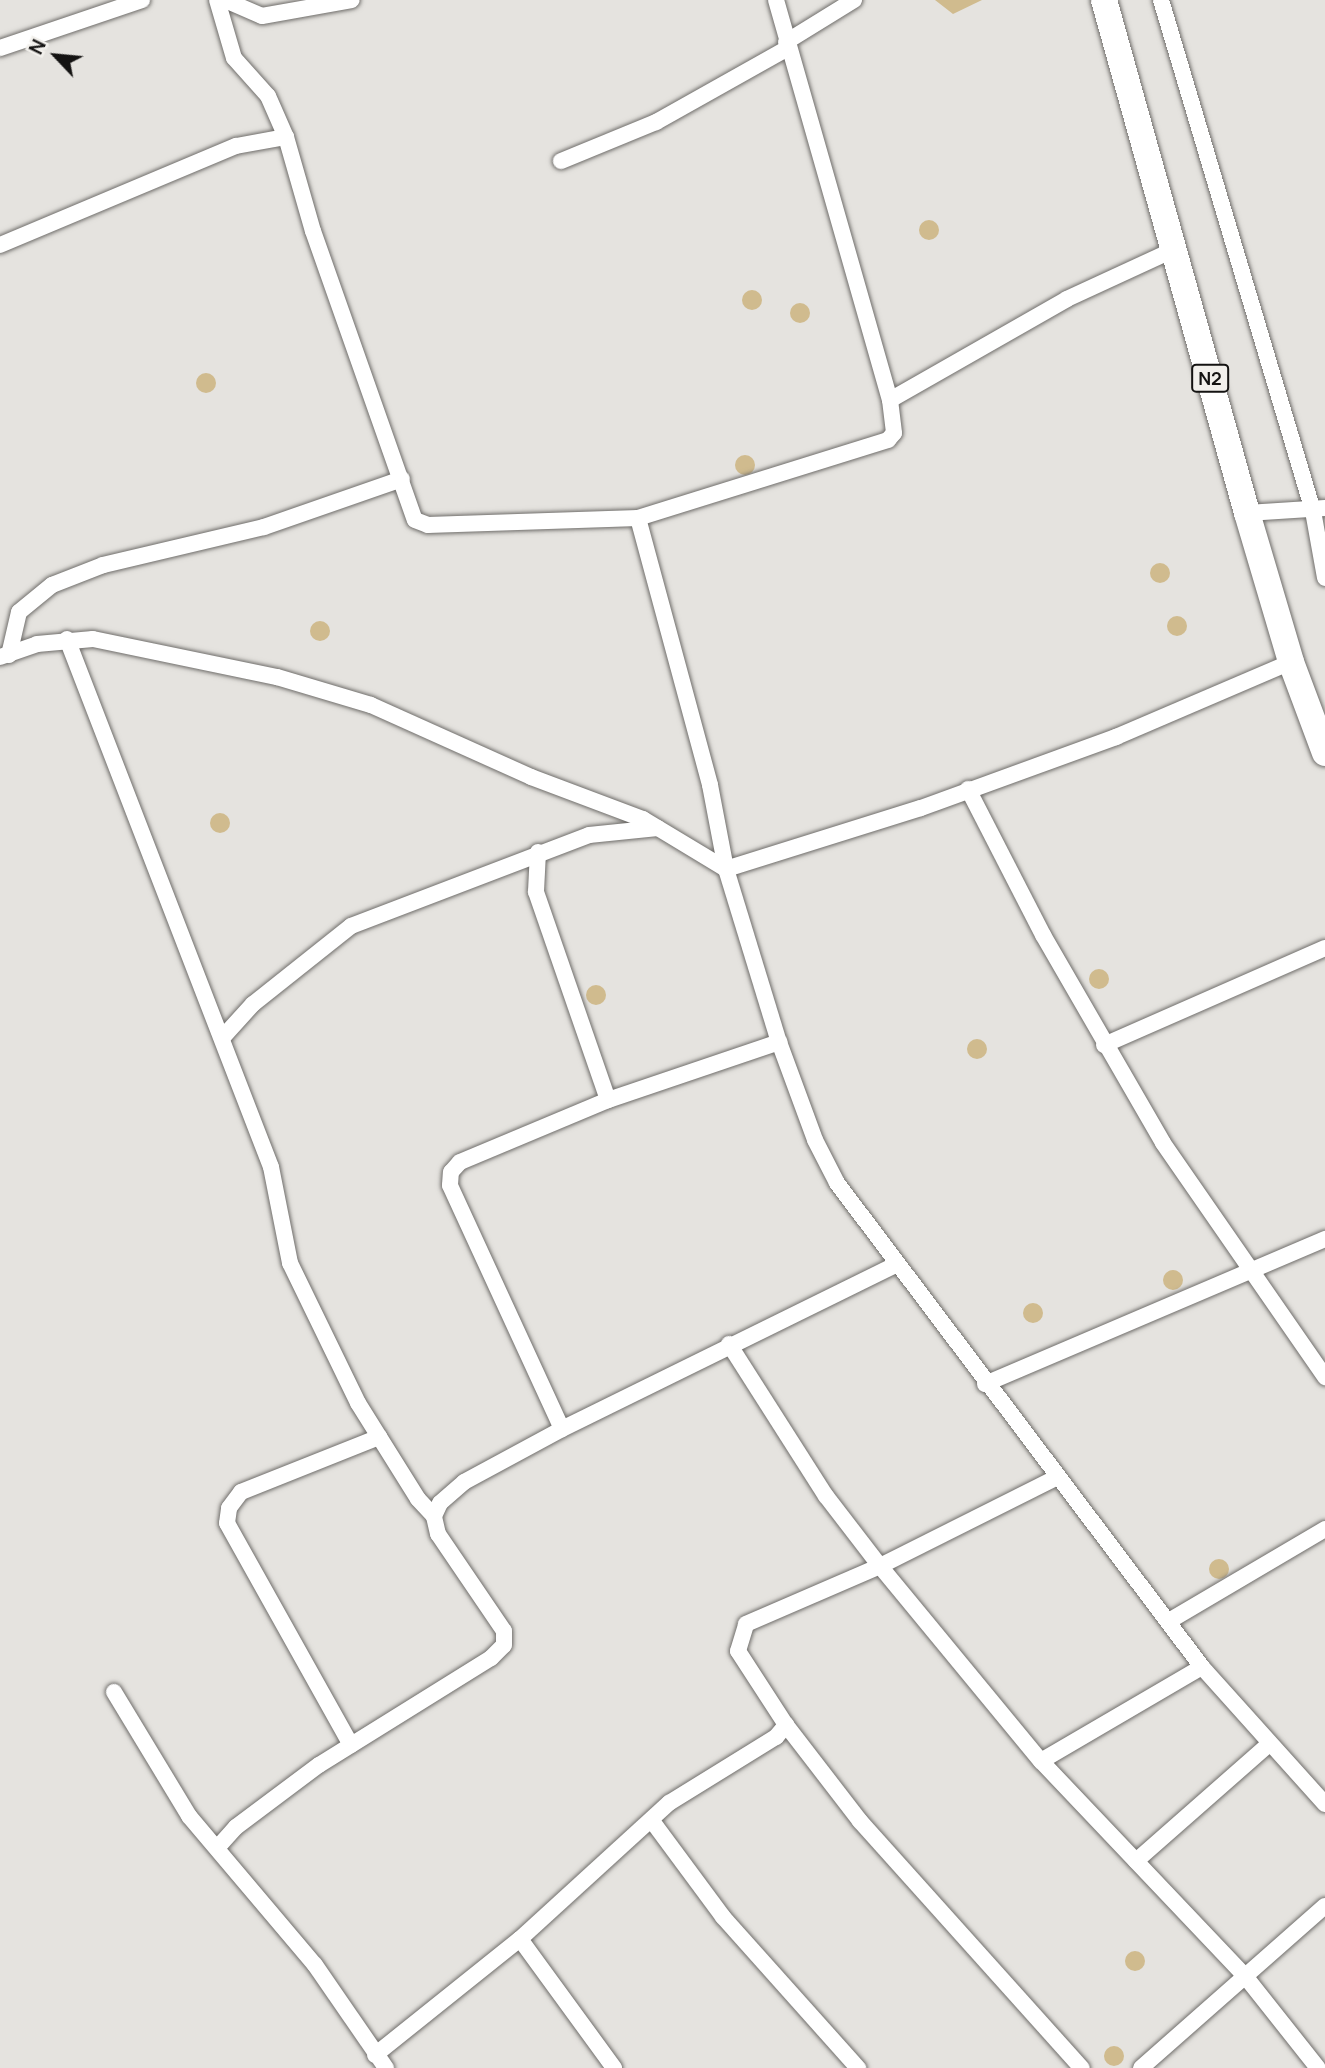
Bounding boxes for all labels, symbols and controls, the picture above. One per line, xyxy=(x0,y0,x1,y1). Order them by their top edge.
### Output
north arrow xyxy=(21,21,91,91)
text: N xyxy=(22,35,52,59)
road number: N2 xyxy=(1191,364,1229,392)

